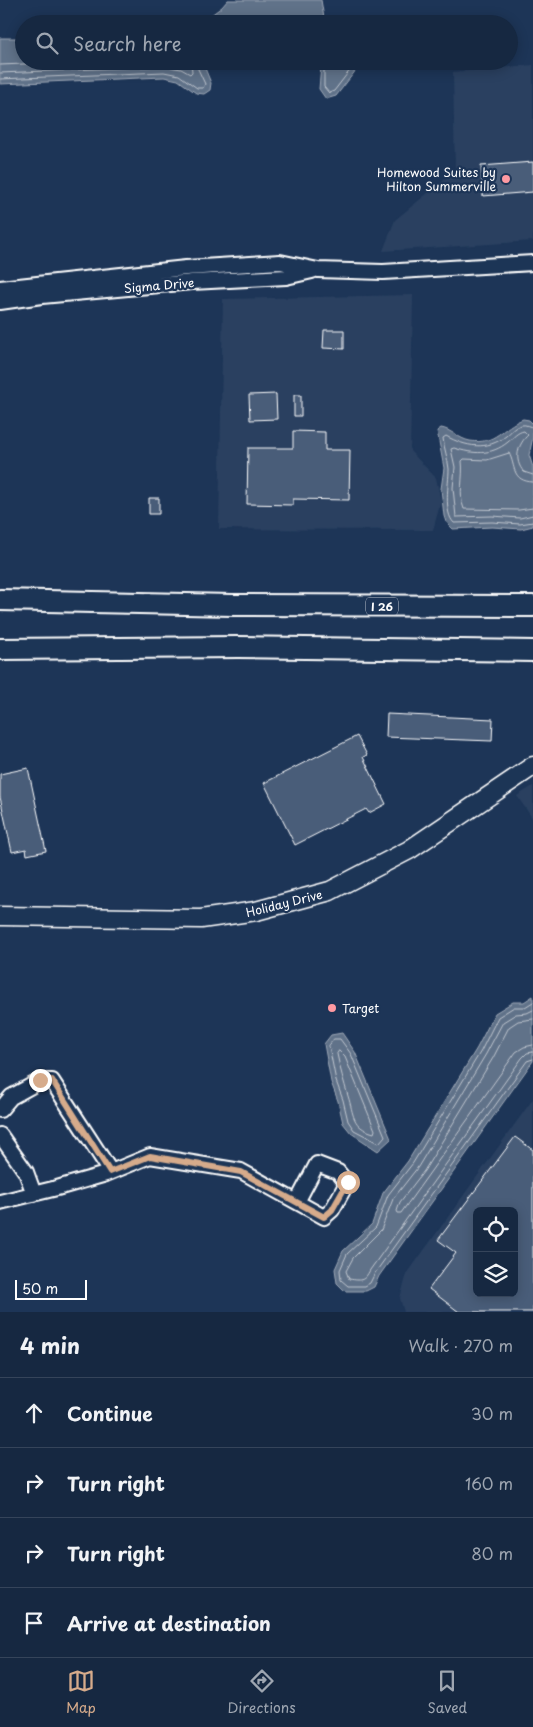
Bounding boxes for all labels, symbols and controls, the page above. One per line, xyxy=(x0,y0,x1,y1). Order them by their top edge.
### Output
search box xyxy=(15,15,518,70)
icon: search xyxy=(33,29,61,57)
text: Search here xyxy=(73,29,182,57)
place label: Homewood Suites by Hilton Summerville xyxy=(377,163,496,195)
marker: Homewood Suites by Hilton Summerville xyxy=(500,173,512,185)
street label: Sigma Drive xyxy=(123,273,195,297)
road number: I 26 xyxy=(366,598,398,614)
street label: Holiday Drive xyxy=(244,885,324,921)
place label: Target xyxy=(342,999,379,1017)
marker: Target xyxy=(326,1002,338,1014)
route end xyxy=(29,1069,52,1092)
route start xyxy=(337,1171,360,1194)
map controls xyxy=(473,1207,518,1297)
button: locate xyxy=(473,1207,518,1252)
button: layers xyxy=(473,1252,518,1297)
scale bar xyxy=(15,1277,88,1300)
text: 50 m xyxy=(22,1278,58,1299)
text: 4 min xyxy=(20,1329,80,1361)
text: Walk · 270 m xyxy=(409,1333,513,1357)
icon: ahead xyxy=(20,1399,48,1427)
text: Continue xyxy=(67,1399,153,1427)
text: 30 m xyxy=(471,1401,513,1425)
icon: right xyxy=(20,1469,48,1497)
text: Turn right xyxy=(67,1469,165,1497)
text: 160 m xyxy=(465,1471,513,1495)
icon: right xyxy=(20,1539,48,1567)
text: Turn right xyxy=(67,1539,165,1567)
text: 80 m xyxy=(471,1541,513,1565)
icon: arrive xyxy=(20,1609,48,1637)
text: Arrive at destination xyxy=(67,1609,271,1637)
tab: Map xyxy=(66,1667,96,1718)
tab: Directions xyxy=(228,1667,296,1718)
tab: Saved xyxy=(427,1667,467,1718)

